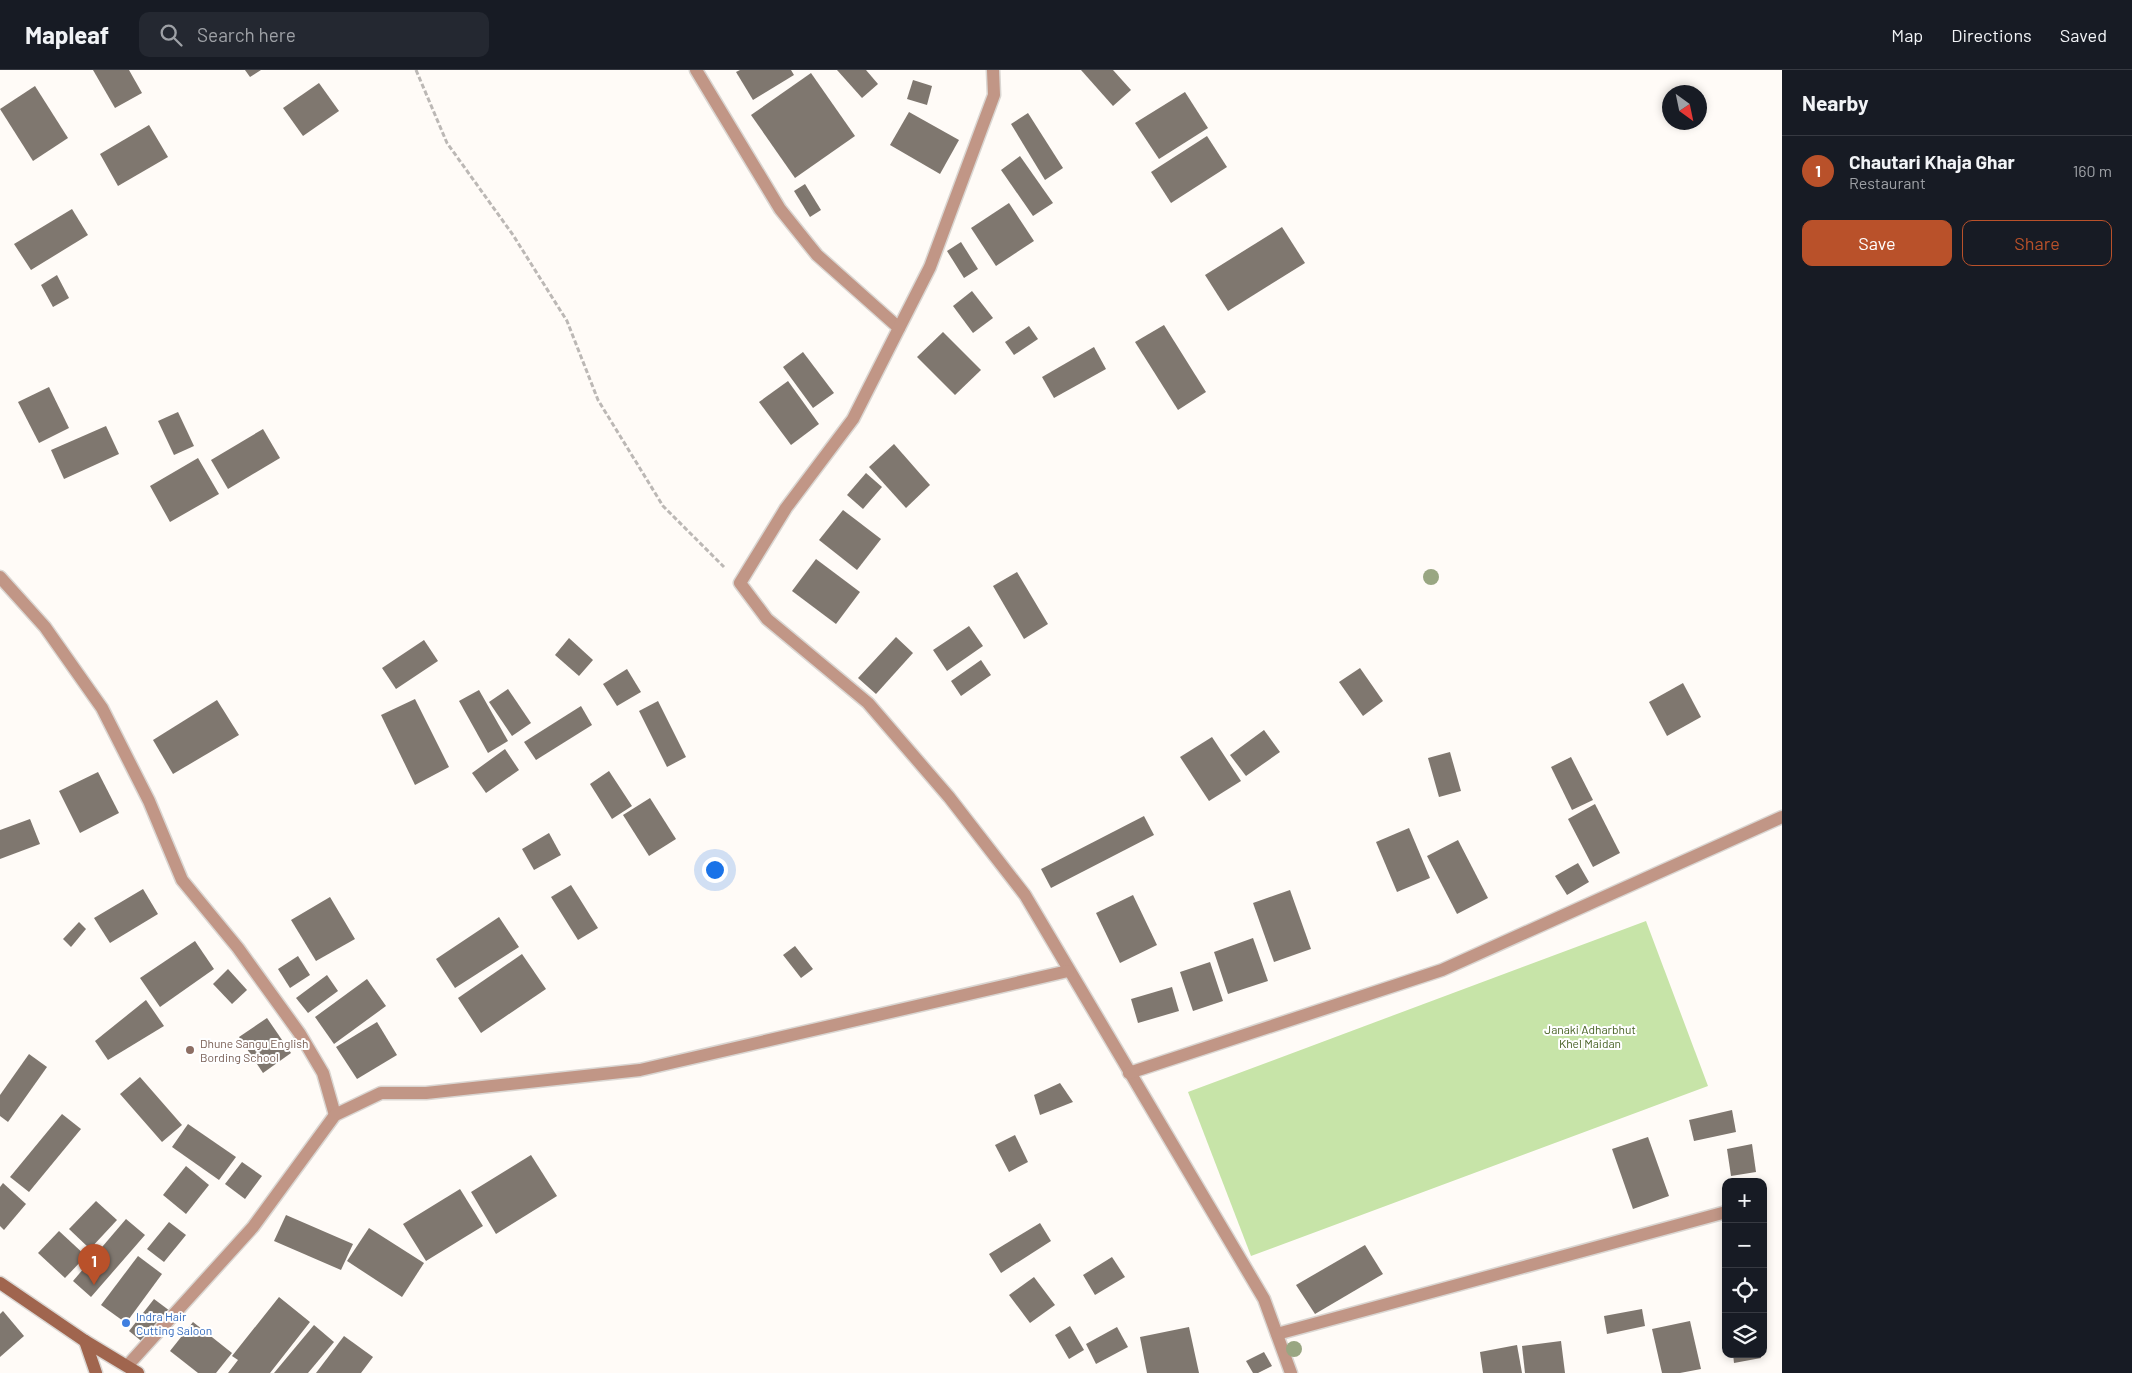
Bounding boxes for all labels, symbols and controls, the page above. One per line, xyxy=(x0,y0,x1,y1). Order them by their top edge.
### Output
search box xyxy=(139,12,489,57)
text: Mapleaf xyxy=(25,20,109,49)
icon: search xyxy=(157,21,185,49)
text: Search here xyxy=(197,23,296,46)
text: Map xyxy=(1891,24,1923,46)
text: Directions xyxy=(1951,24,2032,46)
text: Saved xyxy=(2060,24,2107,46)
north arrow xyxy=(1662,85,1707,130)
text: Nearby xyxy=(1802,90,1868,115)
text: Chautari Khaja Ghar xyxy=(1849,150,2015,173)
text: 1 xyxy=(1815,161,1821,180)
text: 160 m xyxy=(2073,161,2112,180)
text: Restaurant xyxy=(1849,173,1926,192)
button: Save xyxy=(1802,220,1952,266)
button: Share xyxy=(1962,220,2112,266)
your location xyxy=(702,857,728,883)
park label: Janaki Adharbhut Khel Maidan xyxy=(1544,1022,1636,1050)
place label: Dhune Sangu English Bording School xyxy=(200,1036,309,1064)
marker: Dhune Sangu English Bording School xyxy=(184,1044,196,1056)
map controls xyxy=(1722,1178,1767,1358)
button: + xyxy=(1722,1178,1767,1223)
button: − xyxy=(1722,1223,1767,1268)
pin: 1 xyxy=(78,1244,110,1285)
button: locate xyxy=(1722,1268,1767,1313)
place label: Indra Hair Cutting Saloon xyxy=(136,1309,212,1337)
button: layers xyxy=(1722,1313,1767,1358)
marker: Indra Hair Cutting Saloon xyxy=(120,1317,132,1329)

